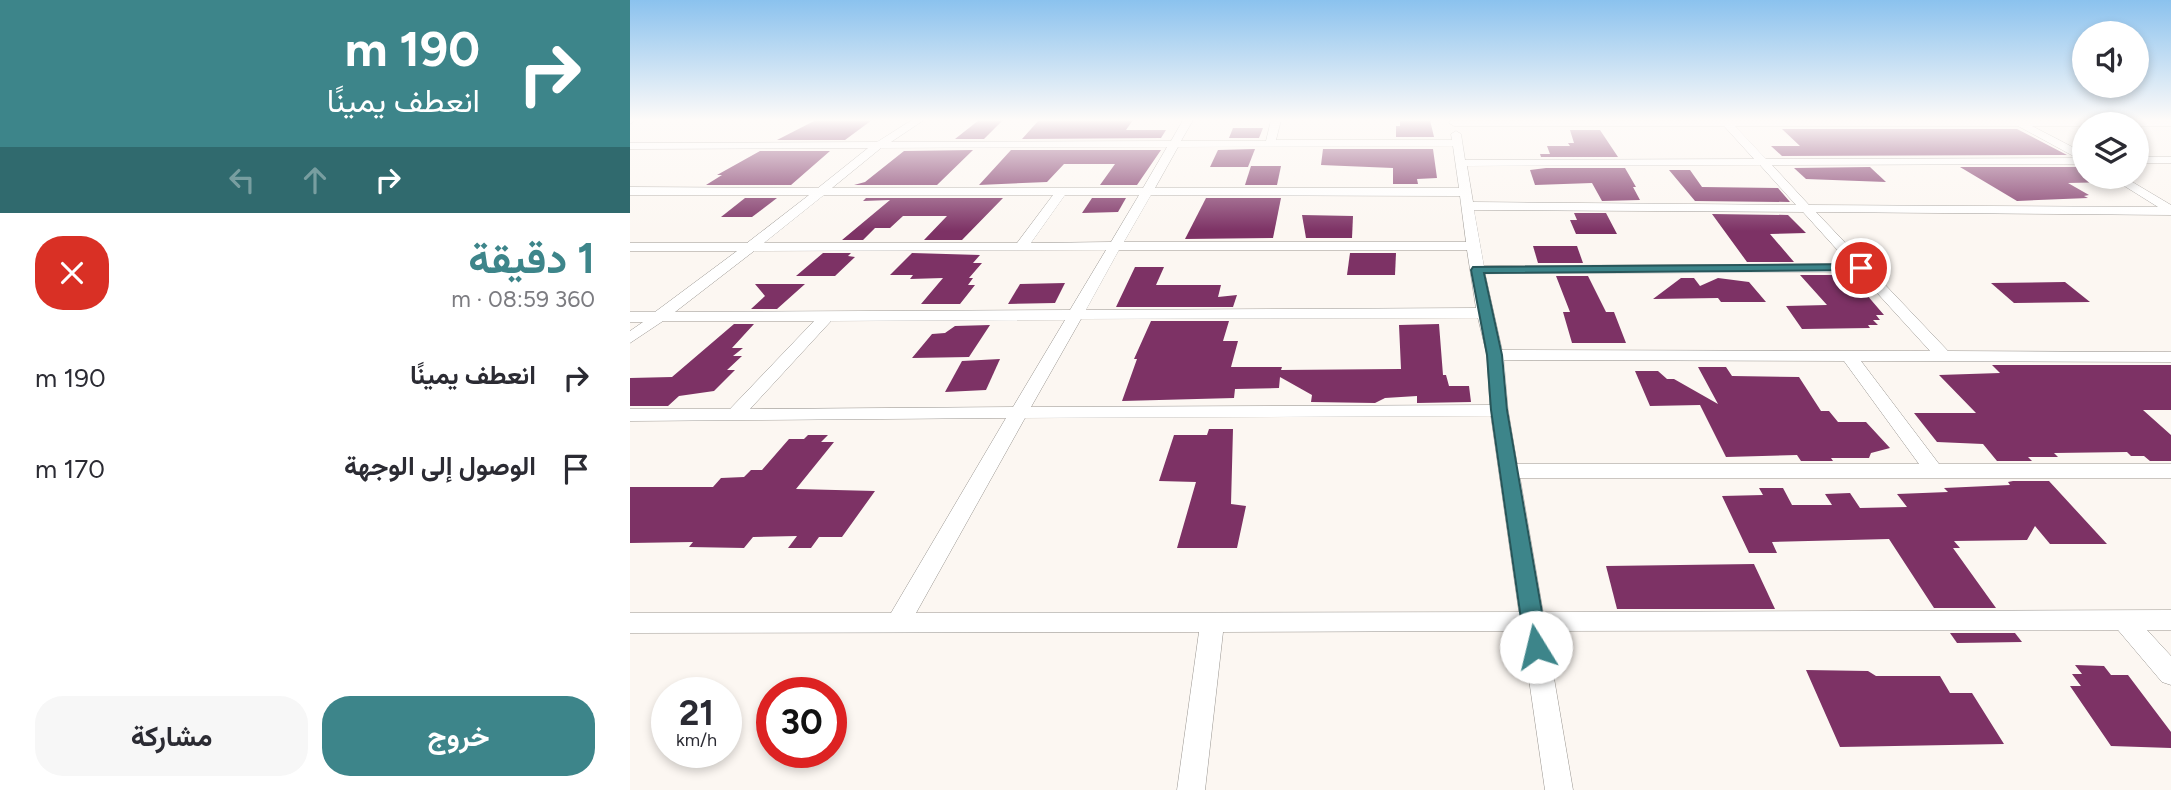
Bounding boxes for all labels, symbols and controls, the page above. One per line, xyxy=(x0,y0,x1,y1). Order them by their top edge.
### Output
text: 190 m xyxy=(345,19,480,78)
map controls xyxy=(2072,21,2149,189)
button: sound xyxy=(2072,21,2149,98)
icon: right xyxy=(504,28,595,119)
text: انعطف يمينًا xyxy=(327,82,480,120)
button: layers xyxy=(2072,112,2149,189)
icon: left xyxy=(223,161,261,199)
icon: ahead xyxy=(296,161,334,199)
icon: right xyxy=(369,161,407,199)
text: 1 دقيقة xyxy=(468,233,595,284)
button: close xyxy=(35,236,109,310)
pin xyxy=(1831,238,1891,298)
icon: arrive xyxy=(1842,249,1880,287)
text: 360 m · 08:59 xyxy=(451,285,595,313)
text: انعطف يمينًا xyxy=(410,359,536,391)
icon: right xyxy=(557,359,595,397)
text: 190 m xyxy=(35,362,106,394)
text: الوصول إلى الوجهة xyxy=(344,450,536,482)
icon: arrive xyxy=(557,450,595,488)
text: 170 m xyxy=(35,453,105,485)
position arrow xyxy=(1499,610,1573,684)
speed limit sign: 30 xyxy=(756,677,847,768)
text: 21 xyxy=(679,692,714,734)
button: مشاركة xyxy=(35,696,308,776)
button: خروج xyxy=(322,696,595,776)
text: km/h xyxy=(676,729,717,751)

